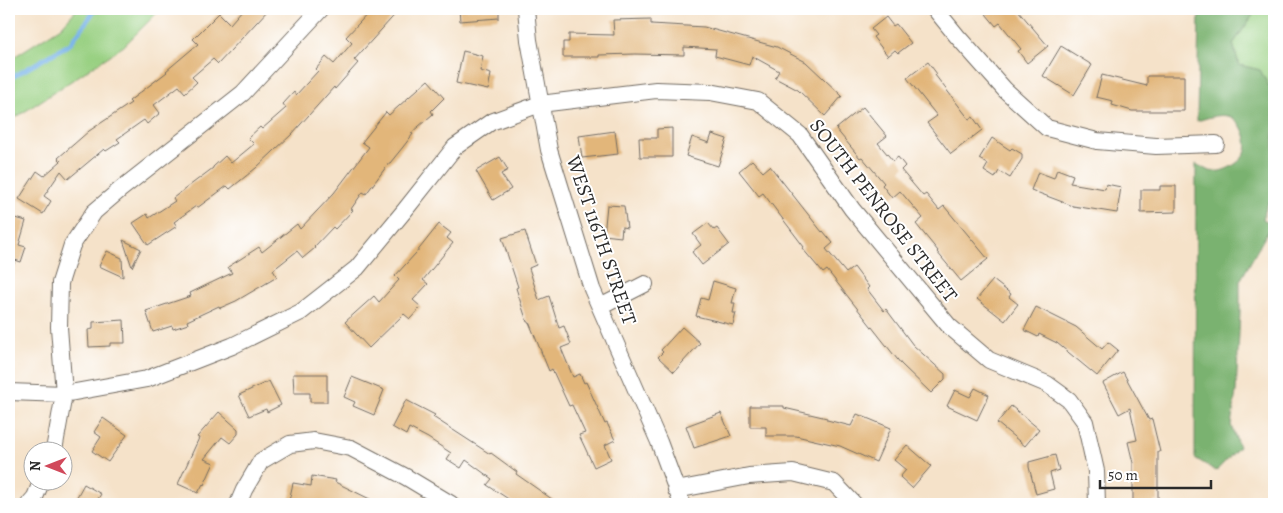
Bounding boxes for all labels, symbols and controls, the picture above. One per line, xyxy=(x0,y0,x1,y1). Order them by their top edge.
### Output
street label: SOUTH PENROSE STREET xyxy=(803,113,964,308)
street label: WEST 116TH STREET xyxy=(560,151,643,328)
north arrow xyxy=(22,440,72,490)
scale bar xyxy=(1100,458,1212,490)
text: N xyxy=(26,461,45,471)
text: 50 m xyxy=(1108,465,1138,485)

